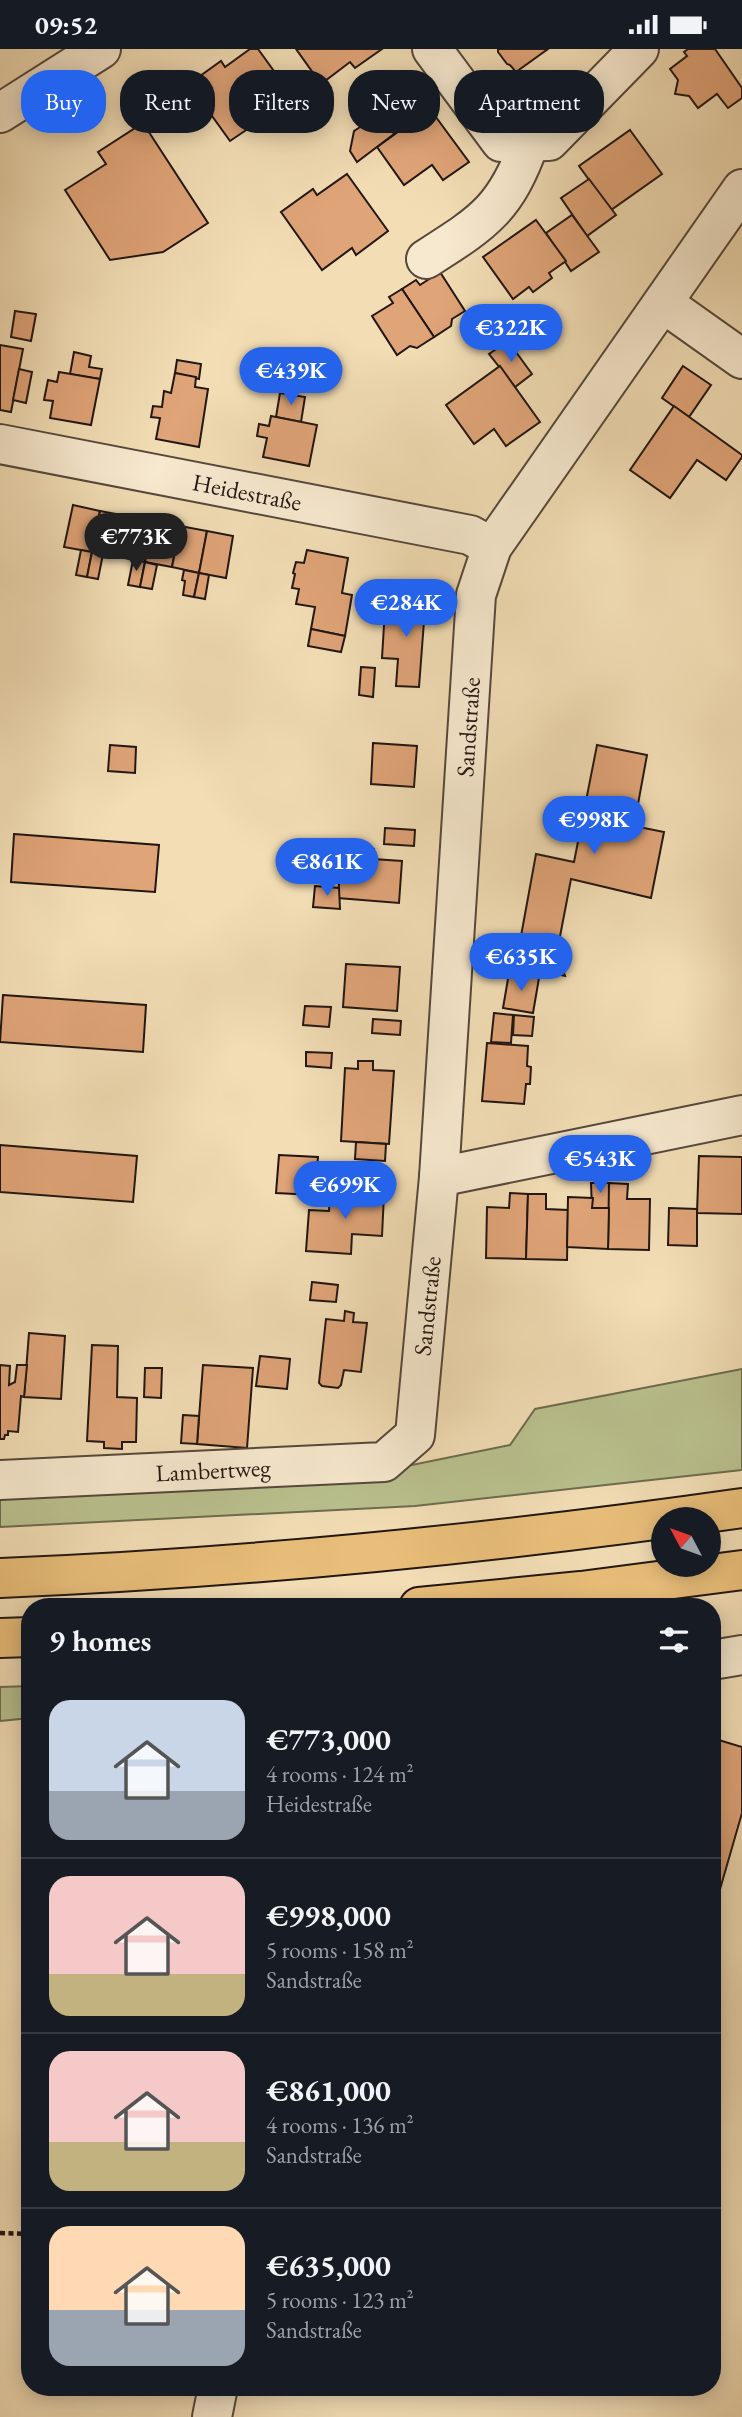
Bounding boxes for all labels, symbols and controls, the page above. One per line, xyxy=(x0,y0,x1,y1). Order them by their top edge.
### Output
text: 09:52 xyxy=(35,8,97,42)
chip: Buy xyxy=(21,70,106,133)
chip: Rent xyxy=(120,70,215,133)
chip: Filters xyxy=(229,70,334,133)
chip: New xyxy=(348,70,440,133)
chip: Apartment xyxy=(454,70,604,133)
pin: €322K xyxy=(462,305,560,364)
text: €322K xyxy=(475,312,547,342)
pin: €439K xyxy=(242,347,340,407)
text: €439K xyxy=(255,355,327,385)
street label: Heidestraße xyxy=(190,466,304,518)
pin: €773K xyxy=(87,513,185,573)
text: €773K xyxy=(100,521,172,551)
pin: €284K xyxy=(357,579,455,639)
text: €284K xyxy=(370,587,442,617)
street label: Sandstraße xyxy=(449,676,487,778)
pin: €998K xyxy=(545,797,643,856)
text: €998K xyxy=(558,804,630,834)
pin: €861K xyxy=(278,839,376,898)
text: €861K xyxy=(291,846,363,876)
pin: €635K xyxy=(472,933,570,993)
text: €635K xyxy=(485,941,557,971)
pin: €543K xyxy=(551,1135,649,1195)
text: €543K xyxy=(564,1143,636,1173)
pin: €699K xyxy=(296,1161,394,1221)
text: €699K xyxy=(309,1169,381,1199)
street label: Sandstraße xyxy=(406,1255,448,1357)
street label: Lambertweg xyxy=(155,1451,272,1488)
north arrow xyxy=(651,1507,721,1577)
map controls xyxy=(651,1507,721,1577)
text: 9 homes xyxy=(49,1621,151,1660)
icon: filters xyxy=(655,1621,693,1659)
text: €773,000 xyxy=(266,1720,391,1759)
icon: home xyxy=(105,1728,189,1812)
text: 4 rooms · 124 m² xyxy=(266,1759,414,1789)
text: Heidestraße xyxy=(266,1789,372,1819)
text: €998,000 xyxy=(266,1896,391,1935)
icon: home xyxy=(105,1904,189,1988)
text: 5 rooms · 158 m² xyxy=(266,1935,414,1965)
text: Sandstraße xyxy=(266,1965,362,1995)
text: €861,000 xyxy=(266,2071,391,2110)
icon: home xyxy=(105,2079,189,2163)
text: 4 rooms · 136 m² xyxy=(266,2110,414,2140)
text: Sandstraße xyxy=(266,2140,362,2170)
text: €635,000 xyxy=(266,2246,391,2285)
icon: home xyxy=(105,2254,189,2338)
text: 5 rooms · 123 m² xyxy=(266,2285,414,2315)
text: Sandstraße xyxy=(266,2315,362,2345)

